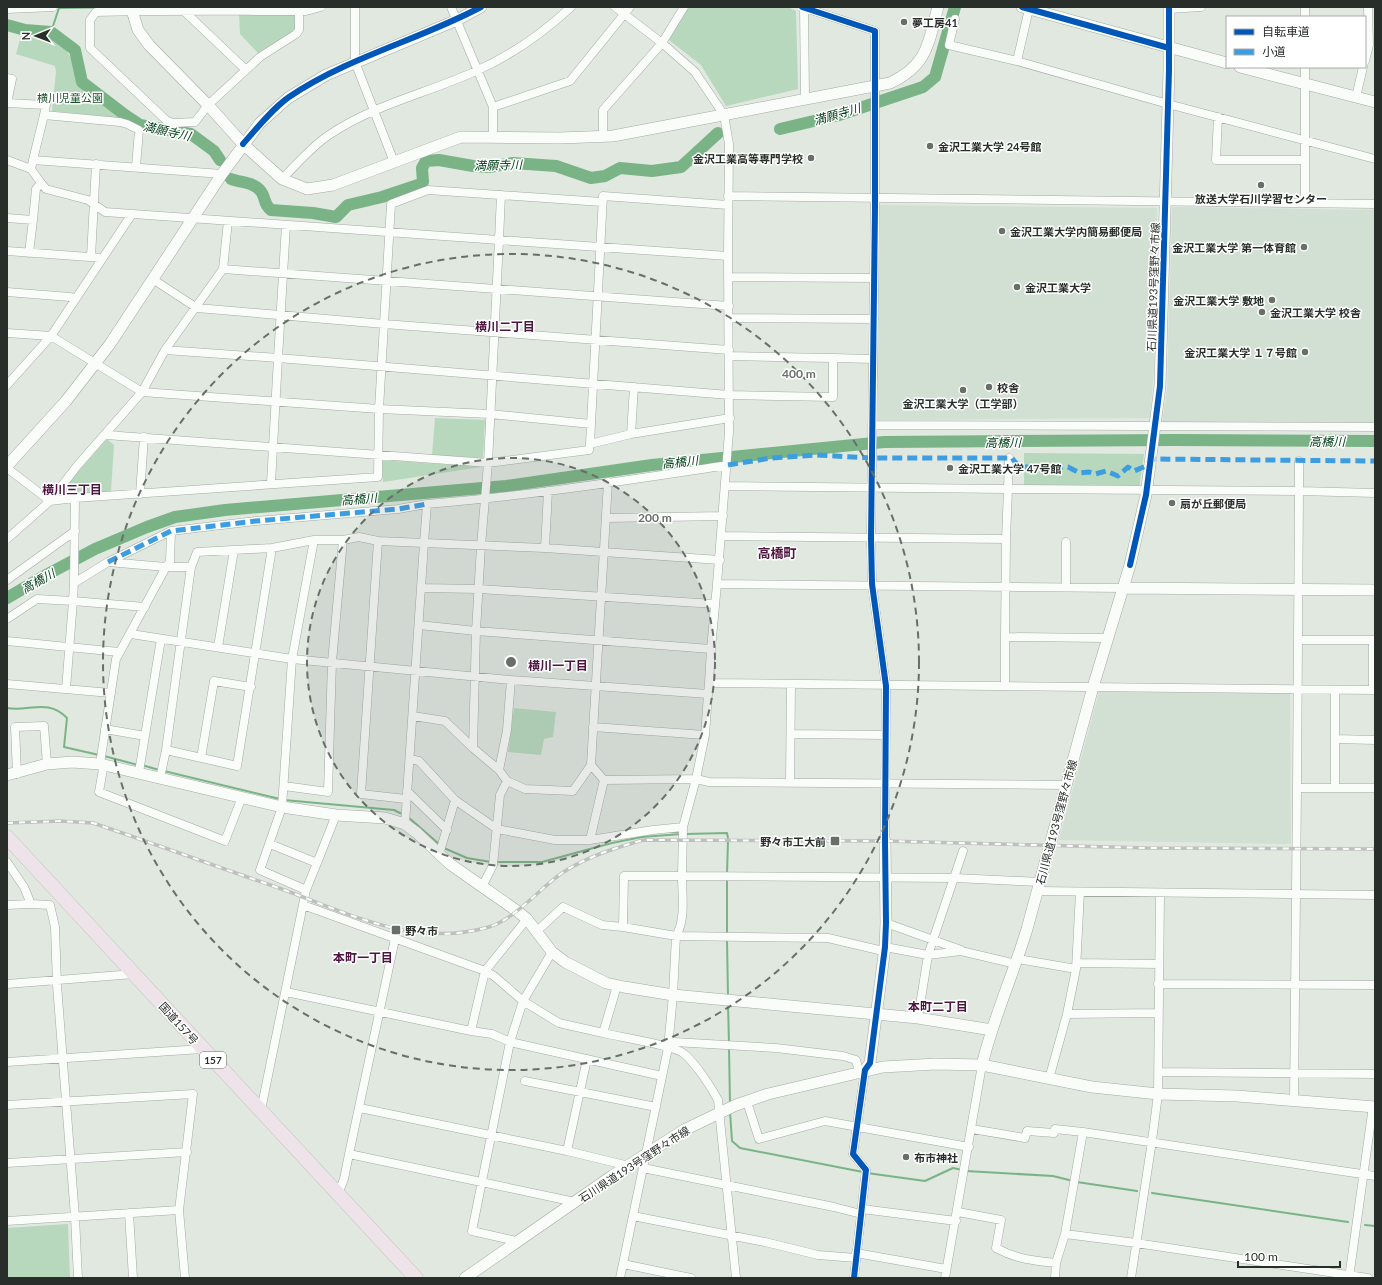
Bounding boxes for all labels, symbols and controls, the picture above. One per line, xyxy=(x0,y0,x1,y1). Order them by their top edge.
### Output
north arrow xyxy=(16,16,56,56)
place label: 夢工房41 xyxy=(912,16,958,29)
legend xyxy=(1226,16,1366,68)
marker: 夢工房41 xyxy=(899,17,909,27)
text: 自転車道 xyxy=(1262,24,1310,39)
text: N xyxy=(19,32,32,41)
text: 小道 xyxy=(1262,44,1286,59)
park label: 横川児童公園 xyxy=(37,91,103,104)
water label: 満願寺川 xyxy=(812,100,864,128)
water label: 満願寺川 xyxy=(142,118,194,144)
place label: 金沢工業大学 24号館 xyxy=(938,140,1041,153)
marker: 金沢工業大学 24号館 xyxy=(925,141,935,151)
place label: 金沢工業高等専門学校 xyxy=(693,152,803,165)
marker: 金沢工業高等専門学校 xyxy=(806,153,816,163)
water label: 満願寺川 xyxy=(474,157,524,173)
marker: 放送大学石川学習センター xyxy=(1256,180,1266,190)
place label: 放送大学石川学習センター xyxy=(1195,192,1327,205)
street label: 石川県道193号窪野々市線 xyxy=(1144,222,1162,352)
place label: 金沢工業大学内簡易郵便局 xyxy=(1010,225,1142,238)
marker: 金沢工業大学内簡易郵便局 xyxy=(997,226,1007,236)
place label: 金沢工業大学 第一体育館 xyxy=(1172,241,1296,254)
marker: 金沢工業大学 第一体育館 xyxy=(1299,242,1309,252)
place label: 金沢工業大学 xyxy=(1025,281,1091,294)
marker: 金沢工業大学 xyxy=(1012,282,1022,292)
place label: 金沢工業大学 敷地 xyxy=(1173,294,1264,307)
marker: 金沢工業大学 敷地 xyxy=(1267,295,1277,305)
place label: 金沢工業大学 校舎 xyxy=(1270,306,1362,319)
marker: 金沢工業大学 校舎 xyxy=(1257,307,1267,317)
district label: 横川二丁目 xyxy=(475,319,535,334)
place label: 金沢工業大学 １７号館 xyxy=(1184,346,1297,359)
marker: 金沢工業大学 １７号館 xyxy=(1300,347,1310,357)
text: 400 m xyxy=(782,366,816,381)
place label: 校舎 xyxy=(997,381,1020,394)
marker: 校舎 xyxy=(984,382,994,392)
marker: 金沢工業大学（工学部） xyxy=(958,385,968,395)
place label: 金沢工業大学（工学部） xyxy=(903,397,1024,410)
water label: 高橋川 xyxy=(1309,434,1347,449)
water label: 高橋川 xyxy=(985,435,1023,450)
water label: 高橋川 xyxy=(661,452,701,471)
place label: 金沢工業大学 47号館 xyxy=(958,462,1061,475)
marker: 金沢工業大学 47号館 xyxy=(945,463,955,473)
district label: 横川三丁目 xyxy=(42,482,102,497)
water label: 高橋川 xyxy=(340,490,380,508)
place label: 扇が丘郵便局 xyxy=(1180,497,1246,510)
marker: 扇が丘郵便局 xyxy=(1167,498,1177,508)
text: 200 m xyxy=(638,510,672,525)
district label: 高橋町 xyxy=(757,545,797,561)
water label: 高橋川 xyxy=(19,565,59,596)
centre of rings xyxy=(504,655,518,669)
district label: 横川一丁目 xyxy=(528,658,588,673)
street label: 石川県道193号窪野々市線 xyxy=(1033,758,1079,886)
place label: 野々市工大前 xyxy=(760,835,826,848)
marker: 野々市工大前 xyxy=(829,835,841,847)
marker: 野々市 xyxy=(390,924,402,936)
place label: 野々市 xyxy=(405,924,438,937)
district label: 本町一丁目 xyxy=(333,950,393,965)
street label: 国道157号 xyxy=(157,999,201,1047)
district label: 本町二丁目 xyxy=(908,999,968,1014)
road number: 157 xyxy=(200,1052,226,1068)
street label: 石川県道193号窪野々市線 xyxy=(576,1123,692,1205)
place label: 布市神社 xyxy=(914,1151,958,1164)
marker: 布市神社 xyxy=(901,1152,911,1162)
scale bar xyxy=(1238,1243,1340,1269)
text: 100 m xyxy=(1244,1249,1278,1264)

